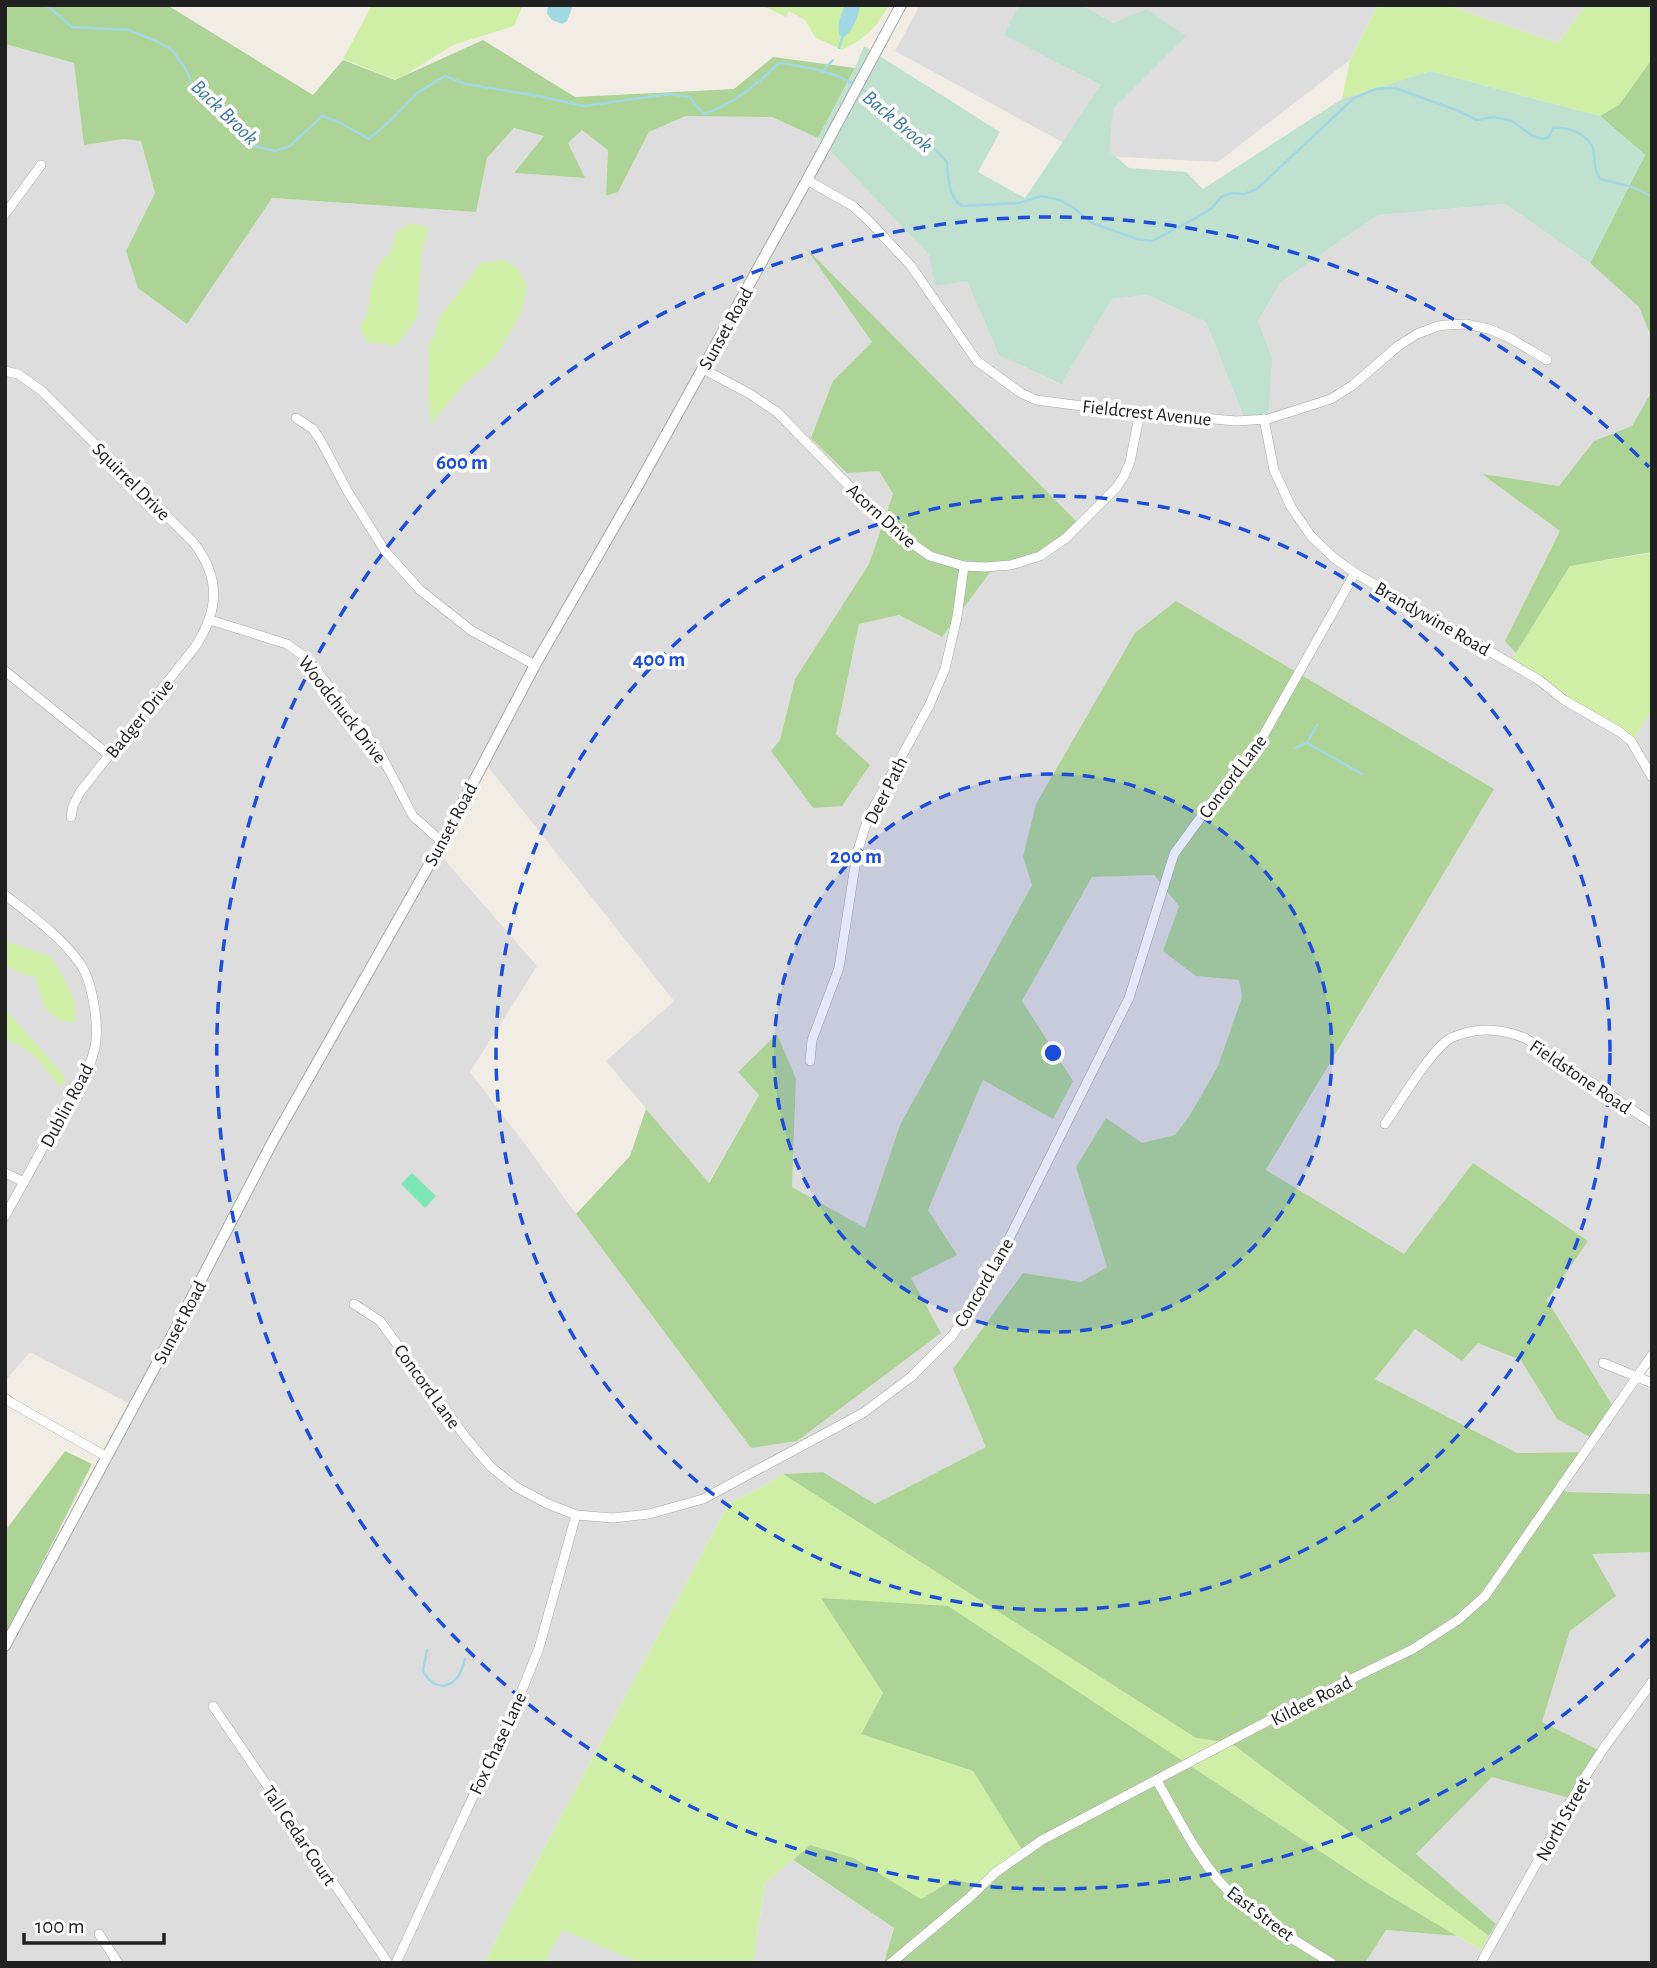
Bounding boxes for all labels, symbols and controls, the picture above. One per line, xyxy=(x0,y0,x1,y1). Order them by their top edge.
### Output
water label: Back Brook xyxy=(187,76,262,149)
water label: Back Brook xyxy=(859,86,937,157)
street label: Sunset Road xyxy=(696,284,757,373)
street label: Fieldcrest Avenue xyxy=(1081,397,1212,430)
street label: Squirrel Drive xyxy=(89,440,173,524)
text: 600 m xyxy=(436,452,488,473)
street label: Acorn Drive xyxy=(843,480,919,552)
street label: Brandywine Road xyxy=(1372,579,1493,660)
text: 400 m xyxy=(633,649,685,670)
street label: Woodchuck Drive xyxy=(294,653,389,767)
street label: Badger Drive xyxy=(103,676,178,762)
street label: Concord Lane xyxy=(1196,732,1271,822)
street label: Deer Path xyxy=(861,754,911,828)
street label: Sunset Road xyxy=(422,780,481,869)
text: 200 m xyxy=(830,846,882,867)
street label: Fieldstone Road xyxy=(1526,1036,1634,1118)
centre of rings xyxy=(1041,1041,1065,1065)
street label: Dublin Road xyxy=(37,1061,97,1151)
street label: Concord Lane xyxy=(951,1235,1017,1330)
street label: Sunset Road xyxy=(151,1278,210,1367)
street label: Concord Lane xyxy=(390,1341,464,1433)
street label: Kildee Road xyxy=(1268,1673,1355,1730)
street label: Fox Chase Lane xyxy=(466,1690,530,1798)
street label: North Street xyxy=(1533,1775,1594,1864)
street label: Tall Cedar Court xyxy=(258,1783,339,1889)
street label: East Street xyxy=(1223,1883,1297,1945)
scale bar xyxy=(24,1902,164,1946)
text: 100 m xyxy=(35,1916,85,1937)

